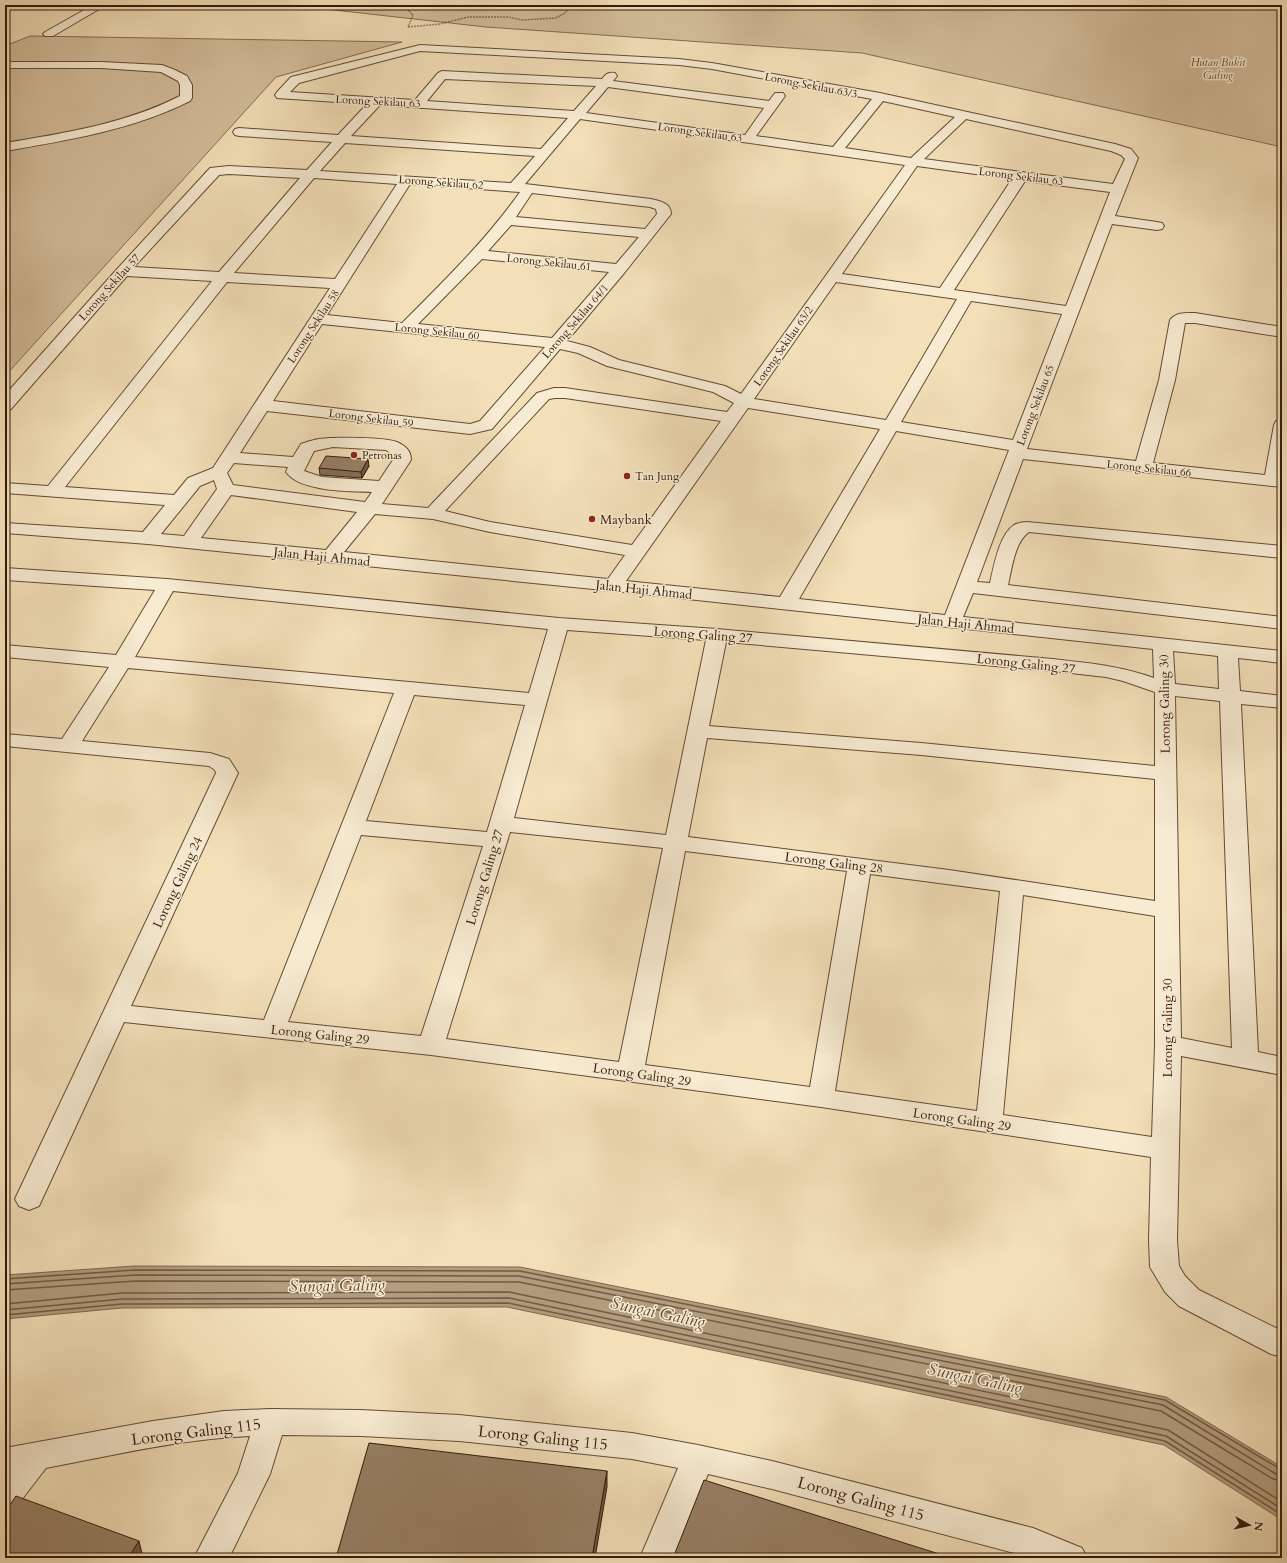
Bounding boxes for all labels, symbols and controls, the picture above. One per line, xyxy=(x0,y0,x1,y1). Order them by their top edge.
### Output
park label: Hutan Bukit Galing xyxy=(1191,55,1246,83)
street label: Lorong Sekilau 63/3 xyxy=(763,69,859,102)
street label: Lorong Sekilau 63 xyxy=(335,92,421,111)
street label: Lorong Sekilau 63 xyxy=(657,119,744,146)
street label: Lorong Sekilau 63 xyxy=(978,164,1065,189)
street label: Lorong Sekilau 62 xyxy=(398,172,484,193)
street label: Lorong Sekilau 57 xyxy=(75,250,144,324)
street label: Lorong Sekilau 61 xyxy=(506,251,592,274)
street label: Lorong Sekilau 64/1 xyxy=(539,281,612,362)
street label: Lorong Sekilau 58 xyxy=(284,286,343,366)
street label: Lorong Sekilau 63/2 xyxy=(750,303,817,389)
street label: Lorong Sekilau 60 xyxy=(394,320,480,343)
street label: Lorong Sekilau 65 xyxy=(1013,363,1058,448)
street label: Lorong Sekilau 59 xyxy=(328,406,415,431)
place label: Petronas xyxy=(362,448,402,463)
marker: Petronas xyxy=(349,450,359,460)
street label: Lorong Sekilau 66 xyxy=(1106,457,1192,480)
place label: Tan Jung xyxy=(635,469,680,484)
marker: Tan Jung xyxy=(622,471,632,481)
place label: Maybank xyxy=(600,511,652,529)
marker: Maybank xyxy=(587,514,597,524)
street label: Jalan Haji Ahmad xyxy=(271,543,371,571)
street label: Jalan Haji Ahmad xyxy=(593,576,693,604)
street label: Jalan Haji Ahmad xyxy=(915,610,1015,638)
street label: Lorong Galing 27 xyxy=(653,623,753,647)
street label: Lorong Galing 27 xyxy=(976,650,1076,678)
street label: Lorong Galing 30 xyxy=(1155,654,1175,754)
street label: Lorong Galing 27 xyxy=(462,827,508,927)
street label: Lorong Galing 24 xyxy=(149,833,207,931)
street label: Lorong Galing 28 xyxy=(784,848,884,878)
street label: Lorong Galing 30 xyxy=(1159,978,1177,1078)
street label: Lorong Galing 29 xyxy=(270,1021,370,1049)
street label: Lorong Galing 29 xyxy=(591,1059,693,1091)
street label: Lorong Galing 29 xyxy=(911,1104,1013,1136)
water label: Sungai Galing xyxy=(289,1273,386,1298)
water label: Sungai Galing xyxy=(608,1291,708,1334)
water label: Sungai Galing xyxy=(925,1357,1025,1400)
street label: Lorong Galing 115 xyxy=(130,1413,262,1451)
street label: Lorong Galing 115 xyxy=(477,1420,609,1456)
street label: Lorong Galing 115 xyxy=(795,1471,927,1526)
north arrow xyxy=(1229,1505,1269,1545)
text: N xyxy=(1250,1521,1266,1533)

